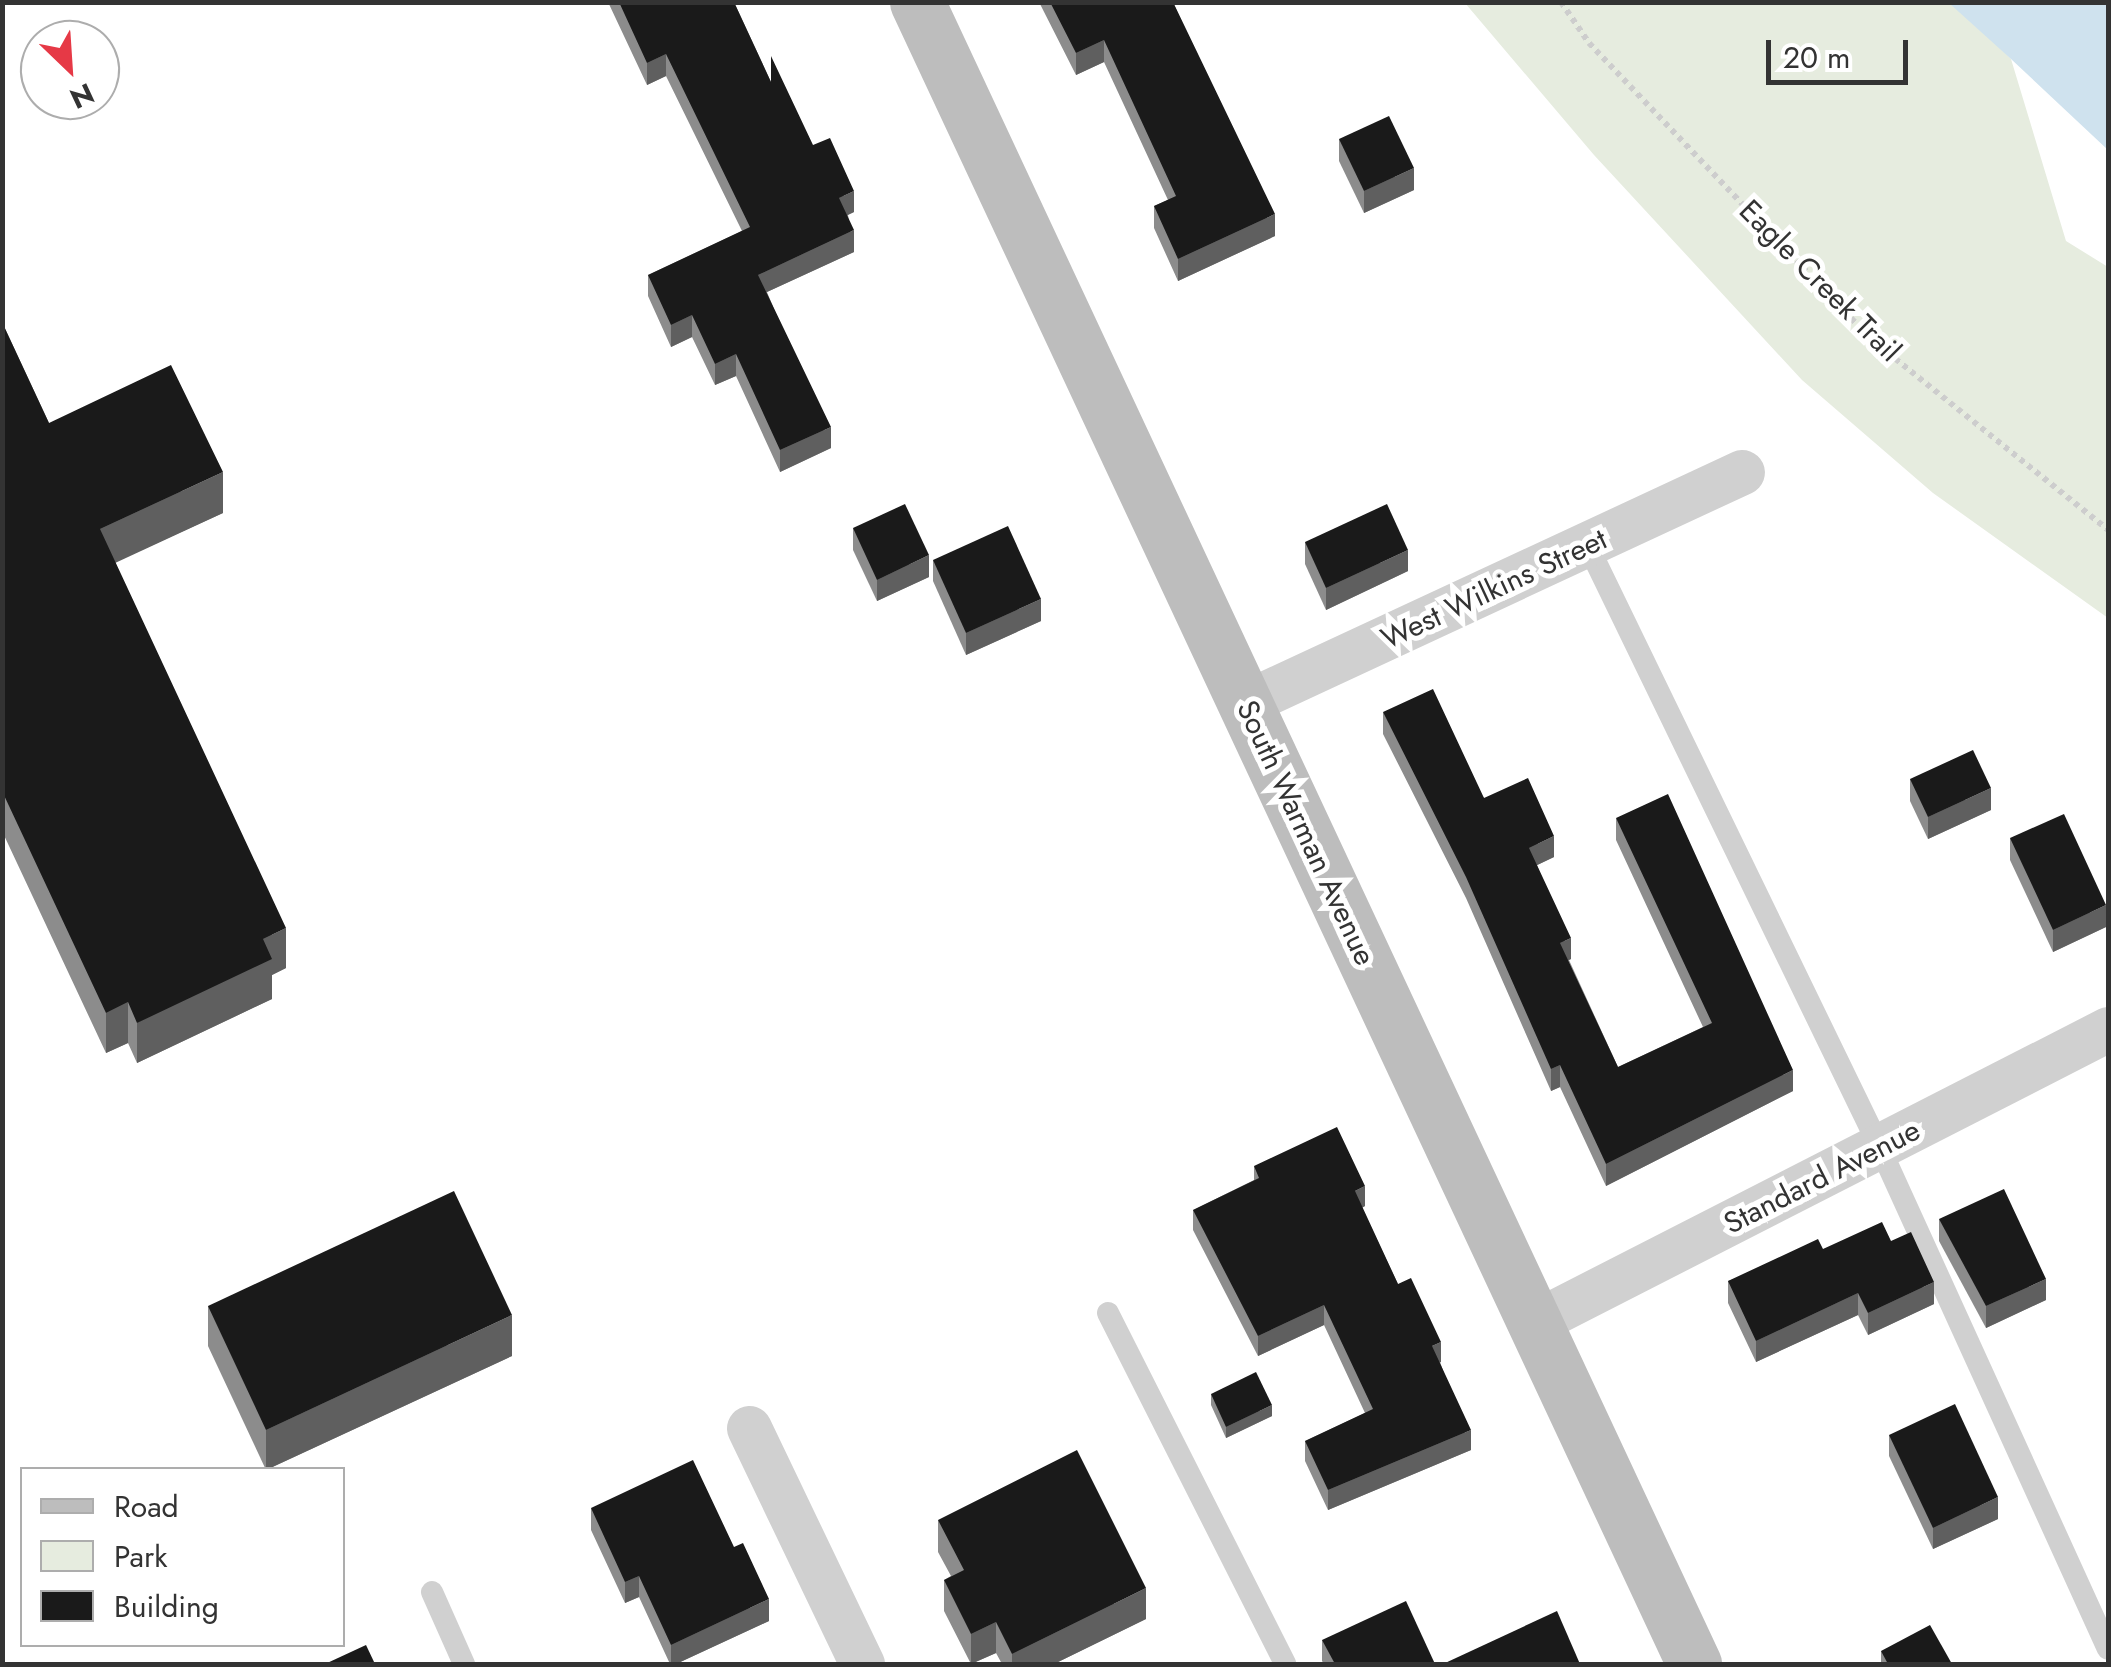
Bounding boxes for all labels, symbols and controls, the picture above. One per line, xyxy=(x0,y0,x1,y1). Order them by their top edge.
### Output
north arrow xyxy=(20,20,120,120)
scale bar xyxy=(1771,20,1914,82)
text: 20 m xyxy=(1783,36,1850,79)
text: N xyxy=(63,73,101,119)
street label: Eagle Creek Trail xyxy=(1732,193,1908,369)
street label: West Wilkins Street xyxy=(1375,521,1613,657)
street label: South Warman Avenue xyxy=(1229,695,1383,971)
street label: Standard Avenue xyxy=(1718,1112,1926,1242)
legend xyxy=(20,1467,345,1647)
text: Road xyxy=(114,1485,179,1528)
text: Park xyxy=(114,1535,167,1578)
text: Building xyxy=(114,1585,219,1628)

